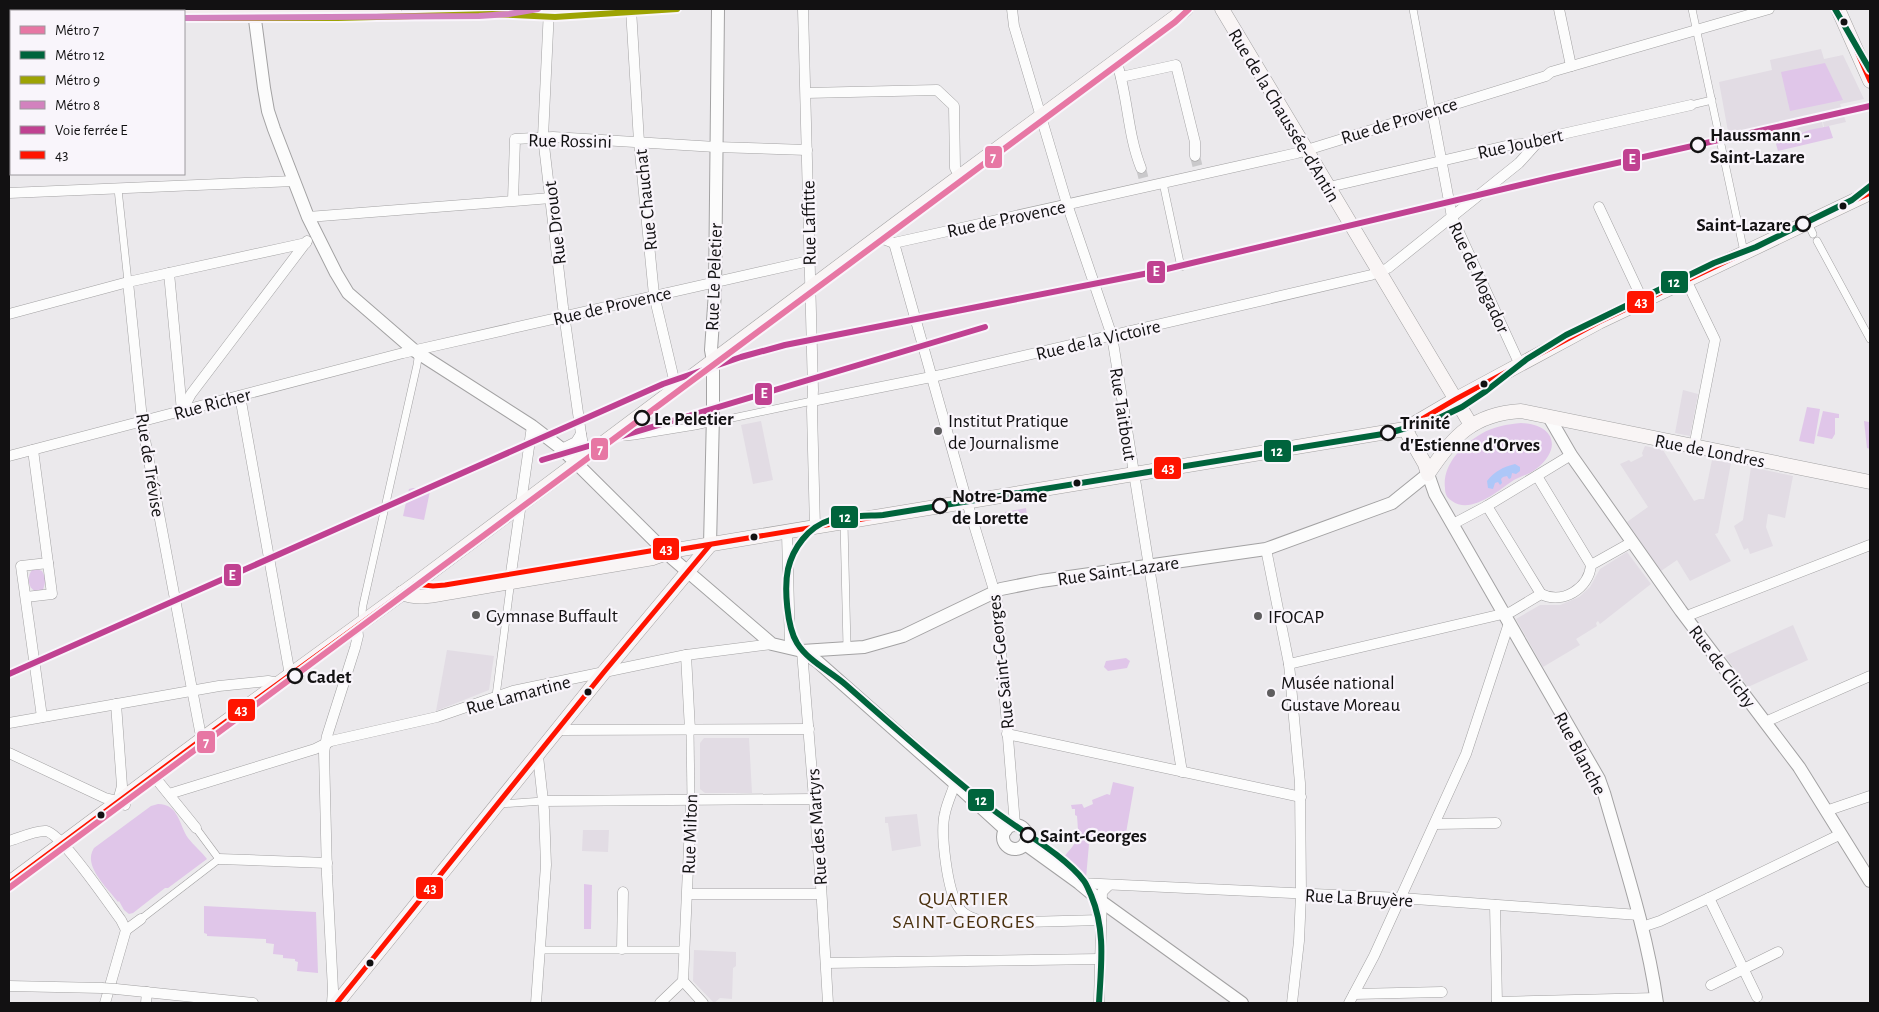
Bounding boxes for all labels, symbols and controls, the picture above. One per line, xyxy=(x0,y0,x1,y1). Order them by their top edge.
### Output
legend xyxy=(10,10,185,175)
unlabelled marker xyxy=(1839,17,1849,27)
text: Métro 7 xyxy=(55,23,99,38)
street label: Rue de la Chaussée-d'Antin xyxy=(1224,26,1343,206)
text: Métro 12 xyxy=(55,48,105,63)
text: Métro 9 xyxy=(55,73,100,88)
street label: Rue de Provence xyxy=(1339,95,1460,148)
text: Métro 8 xyxy=(55,98,100,113)
text: Voie ferrée E xyxy=(55,123,128,138)
street label: Rue Joubert xyxy=(1476,126,1565,163)
place label: Haussmann - Saint-Lazare xyxy=(1710,126,1810,167)
street label: Rue Rossini xyxy=(528,131,612,152)
marker: Haussmann - Saint-Lazare xyxy=(1690,137,1706,153)
line badge: 7 xyxy=(984,145,1003,169)
text: 43 xyxy=(55,148,68,163)
street label: Rue Chauchat xyxy=(632,148,661,252)
line badge: E xyxy=(1622,148,1641,172)
text: 7 xyxy=(990,151,996,165)
text: E xyxy=(1628,153,1636,167)
street label: Rue Drouot xyxy=(541,180,570,266)
street label: Rue Laffitte xyxy=(799,180,820,266)
street label: Rue de Provence xyxy=(945,198,1067,241)
unlabelled marker xyxy=(1838,201,1848,211)
place label: Saint-Lazare xyxy=(1696,216,1791,235)
marker: Saint-Lazare xyxy=(1795,216,1811,232)
street label: Rue de Mogador xyxy=(1445,219,1513,336)
street label: Rue Le Peletier xyxy=(703,223,726,331)
line badge: E xyxy=(1146,260,1166,284)
text: E xyxy=(1152,265,1160,279)
line badge: 12 xyxy=(1660,270,1689,294)
text: 12 xyxy=(1668,276,1680,290)
street label: Rue de Provence xyxy=(551,284,673,329)
line badge: 43 xyxy=(1626,290,1655,314)
text: 43 xyxy=(1634,296,1648,310)
street label: Rue de la Victoire xyxy=(1034,317,1162,364)
street label: Rue Taitbout xyxy=(1106,366,1139,462)
unlabelled marker xyxy=(1479,379,1489,389)
line badge: E xyxy=(754,382,773,406)
street label: Rue Richer xyxy=(172,385,253,424)
text: E xyxy=(760,387,768,401)
marker: Le Peletier xyxy=(634,410,650,426)
place label: Le Peletier xyxy=(654,410,734,429)
street label: Rue de Trévise xyxy=(132,412,167,519)
place label: Institut Pratique de Journalisme xyxy=(948,412,1068,453)
place label: Trinité d'Estienne d'Orves xyxy=(1400,414,1540,455)
marker: Institut Pratique de Journalisme xyxy=(932,425,944,437)
marker: Trinité d'Estienne d'Orves xyxy=(1380,425,1396,441)
street label: Rue de Londres xyxy=(1653,431,1766,471)
line badge: 7 xyxy=(590,437,609,461)
line badge: 12 xyxy=(1263,439,1292,463)
text: 7 xyxy=(597,443,603,457)
text: 12 xyxy=(1271,445,1283,459)
line badge: 43 xyxy=(1153,456,1182,480)
text: 43 xyxy=(1161,462,1175,476)
unlabelled marker xyxy=(1072,478,1082,488)
place label: Notre-Dame de Lorette xyxy=(952,487,1047,528)
marker: Notre-Dame de Lorette xyxy=(932,498,948,514)
line badge: 12 xyxy=(830,505,859,529)
text: 12 xyxy=(839,511,851,525)
unlabelled marker xyxy=(749,532,759,542)
line badge: 43 xyxy=(652,537,680,561)
text: 43 xyxy=(659,543,673,557)
street label: Rue Saint-Lazare xyxy=(1056,554,1180,589)
line badge: E xyxy=(223,563,242,587)
text: E xyxy=(228,569,236,583)
street label: Rue Saint-Georges xyxy=(985,594,1018,730)
place label: Gymnase Buffault xyxy=(486,607,618,626)
place label: IFOCAP xyxy=(1268,608,1324,627)
marker: Gymnase Buffault xyxy=(470,609,482,621)
marker: IFOCAP xyxy=(1252,610,1264,622)
street label: Rue de Clichy xyxy=(1685,622,1759,712)
marker: Cadet xyxy=(287,668,303,684)
place label: Cadet xyxy=(307,668,352,687)
street label: Rue Lamartine xyxy=(464,672,573,719)
place label: Musée national Gustave Moreau xyxy=(1281,674,1400,715)
unlabelled marker xyxy=(583,687,593,697)
marker: Musée national Gustave Moreau xyxy=(1265,687,1277,699)
line badge: 43 xyxy=(227,698,256,722)
text: 43 xyxy=(234,704,248,718)
street label: Rue Blanche xyxy=(1550,709,1609,798)
line badge: 7 xyxy=(196,730,216,754)
text: 7 xyxy=(203,736,209,750)
street label: Rue des Martyrs xyxy=(804,768,831,886)
line badge: 12 xyxy=(967,788,995,812)
street label: Rue Milton xyxy=(680,793,701,875)
text: 12 xyxy=(975,794,987,808)
unlabelled marker xyxy=(96,810,106,820)
marker: Saint-Georges xyxy=(1020,827,1036,843)
place label: Saint-Georges xyxy=(1040,827,1147,846)
line badge: 43 xyxy=(415,876,444,900)
text: 43 xyxy=(423,882,437,896)
street label: Rue La Bruyère xyxy=(1304,886,1414,911)
district label: QUARTIER SAINT-GEORGES xyxy=(892,889,1036,932)
unlabelled marker xyxy=(365,958,375,968)

